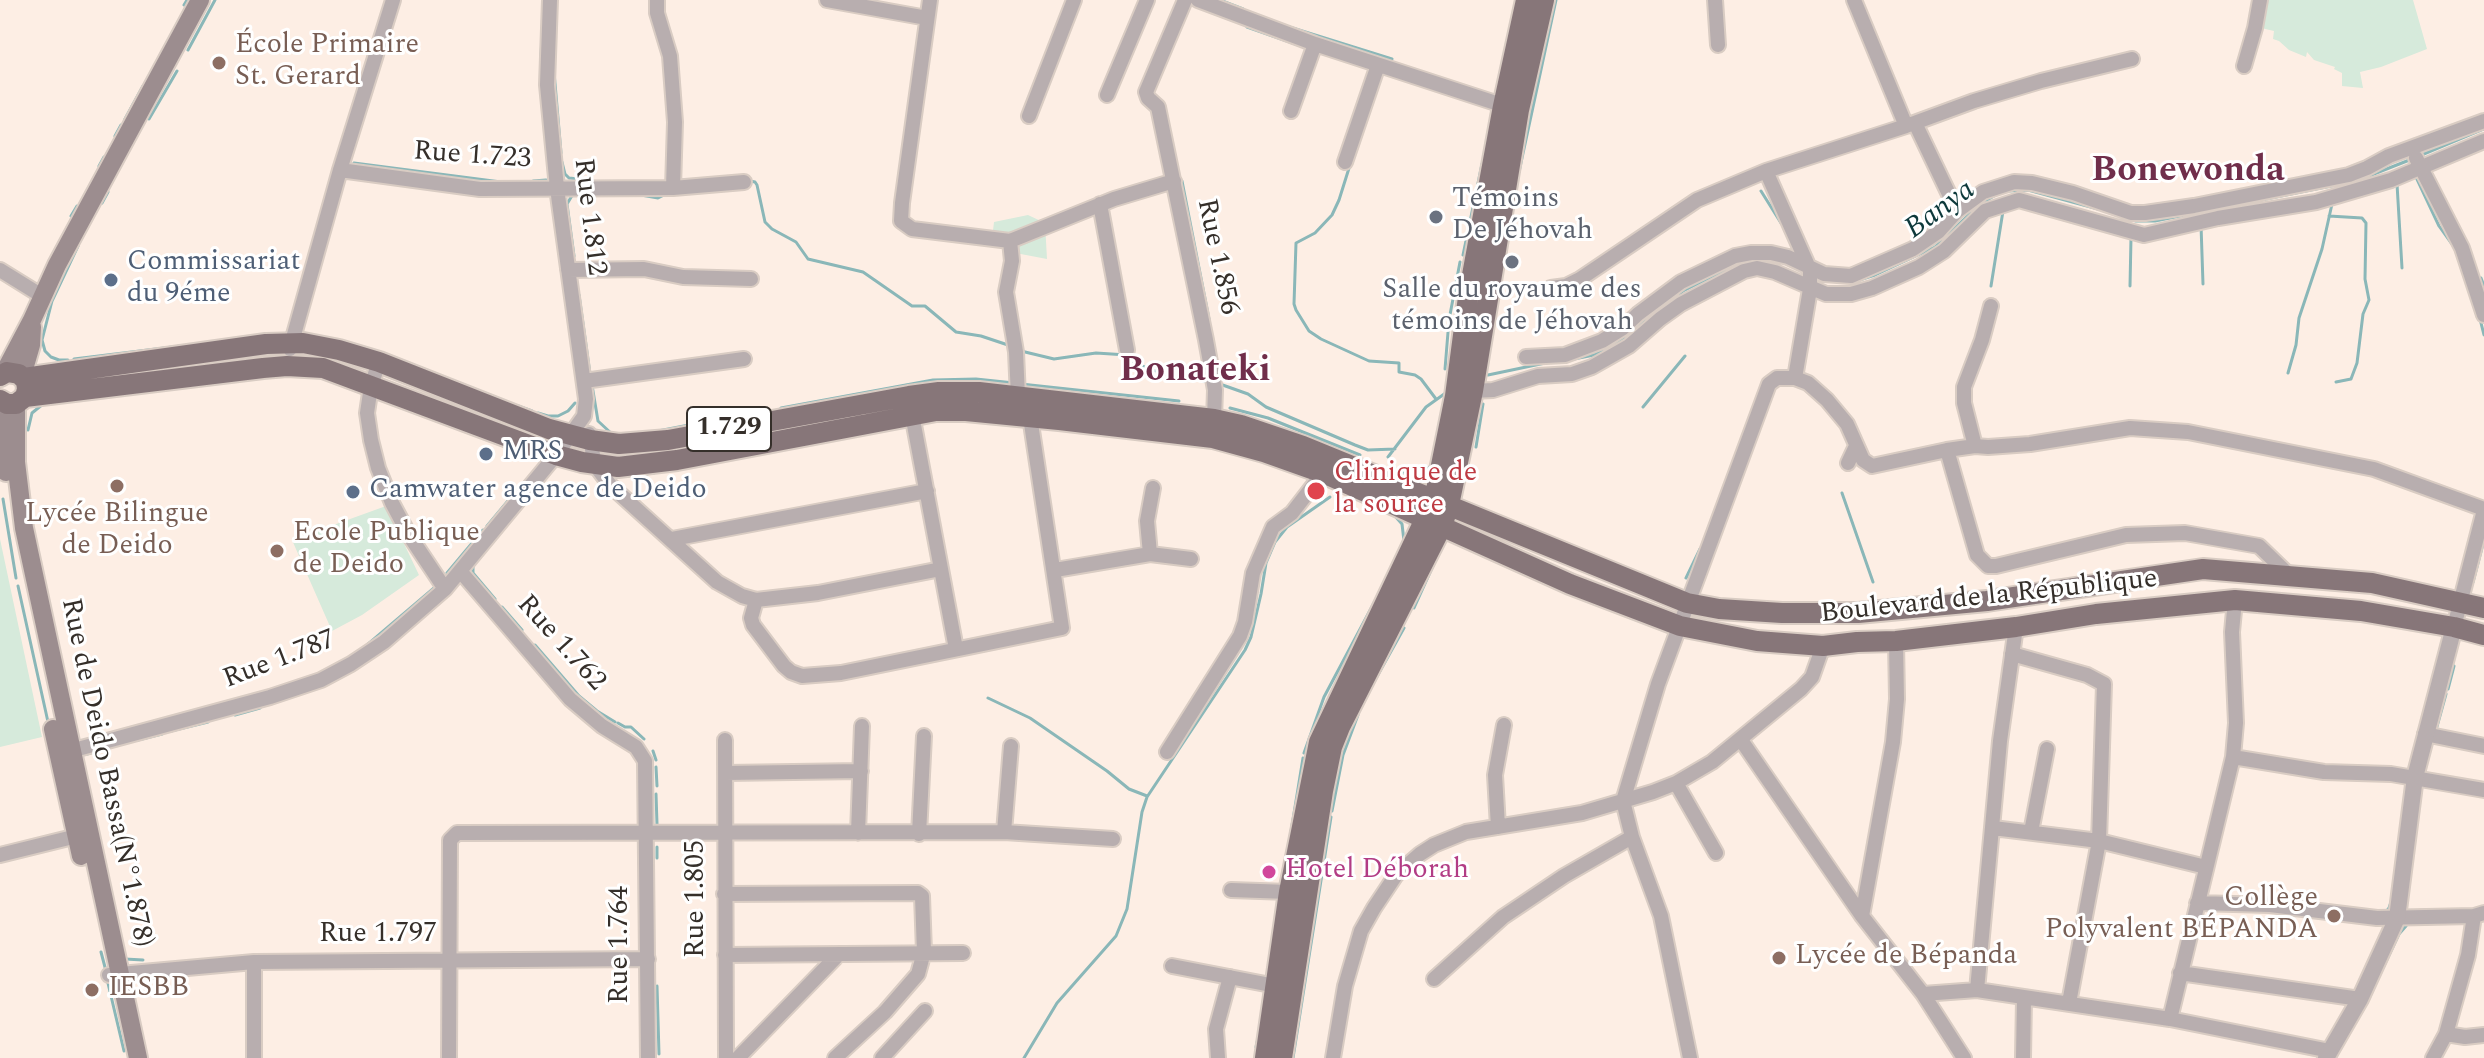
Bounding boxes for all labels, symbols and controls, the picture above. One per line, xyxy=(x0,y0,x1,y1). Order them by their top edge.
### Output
place label: École Primaire St. Gerard xyxy=(235,30,419,96)
marker: École Primaire St. Gerard xyxy=(210,54,228,72)
street label: Rue 1.723 xyxy=(412,136,532,178)
district label: Bonewonda xyxy=(2091,151,2285,195)
street label: Rue 1.812 xyxy=(564,157,612,277)
water label: Banya xyxy=(1899,174,1983,248)
place label: Témoins De Jéhovah xyxy=(1452,184,1593,250)
street label: Rue 1.856 xyxy=(1187,196,1245,318)
marker: Témoins De Jéhovah xyxy=(1427,208,1445,226)
place label: Commissariat du 9éme xyxy=(127,247,300,313)
marker: Salle du royaume des témoins de Jéhovah xyxy=(1503,253,1521,271)
marker: Commissariat du 9éme xyxy=(102,271,120,289)
place label: Salle du royaume des témoins de Jéhovah xyxy=(1382,275,1642,341)
district label: Bonateki xyxy=(1119,351,1271,395)
road number: 1.729 xyxy=(687,407,771,451)
place label: MRS xyxy=(502,437,562,471)
marker: MRS xyxy=(477,445,495,463)
place label: Clinique de la source xyxy=(1334,458,1477,524)
place label: Camwater agence de Deido xyxy=(369,475,707,509)
marker: Lycée Bilingue de Deido xyxy=(108,477,126,495)
marker: Clinique de la source xyxy=(1305,480,1327,502)
marker: Camwater agence de Deido xyxy=(344,483,362,501)
place label: Lycée Bilingue de Deido xyxy=(25,499,209,565)
place label: Ecole Publique de Deido xyxy=(293,518,480,584)
marker: Ecole Publique de Deido xyxy=(268,542,286,560)
street label: Boulevard de la République xyxy=(1819,564,2159,632)
street label: Rue 1.762 xyxy=(508,589,612,699)
street label: Rue de Deido Bassa(N°1.878) xyxy=(52,595,158,951)
street label: Rue 1.787 xyxy=(219,624,341,698)
street label: Rue 1.805 xyxy=(681,840,715,958)
place label: Hotel Déborah xyxy=(1285,855,1469,889)
marker: Hotel Déborah xyxy=(1260,863,1278,881)
place label: Collège Polyvalent BÉPANDA xyxy=(2045,883,2318,949)
street label: Rue 1.764 xyxy=(605,886,639,1004)
marker: Collège Polyvalent BÉPANDA xyxy=(2325,907,2343,925)
street label: Rue 1.797 xyxy=(319,919,437,953)
place label: Lycée de Bépanda xyxy=(1795,941,2017,975)
marker: Lycée de Bépanda xyxy=(1770,949,1788,967)
place label: IESBB xyxy=(108,973,189,1007)
marker: IESBB xyxy=(83,981,101,999)

